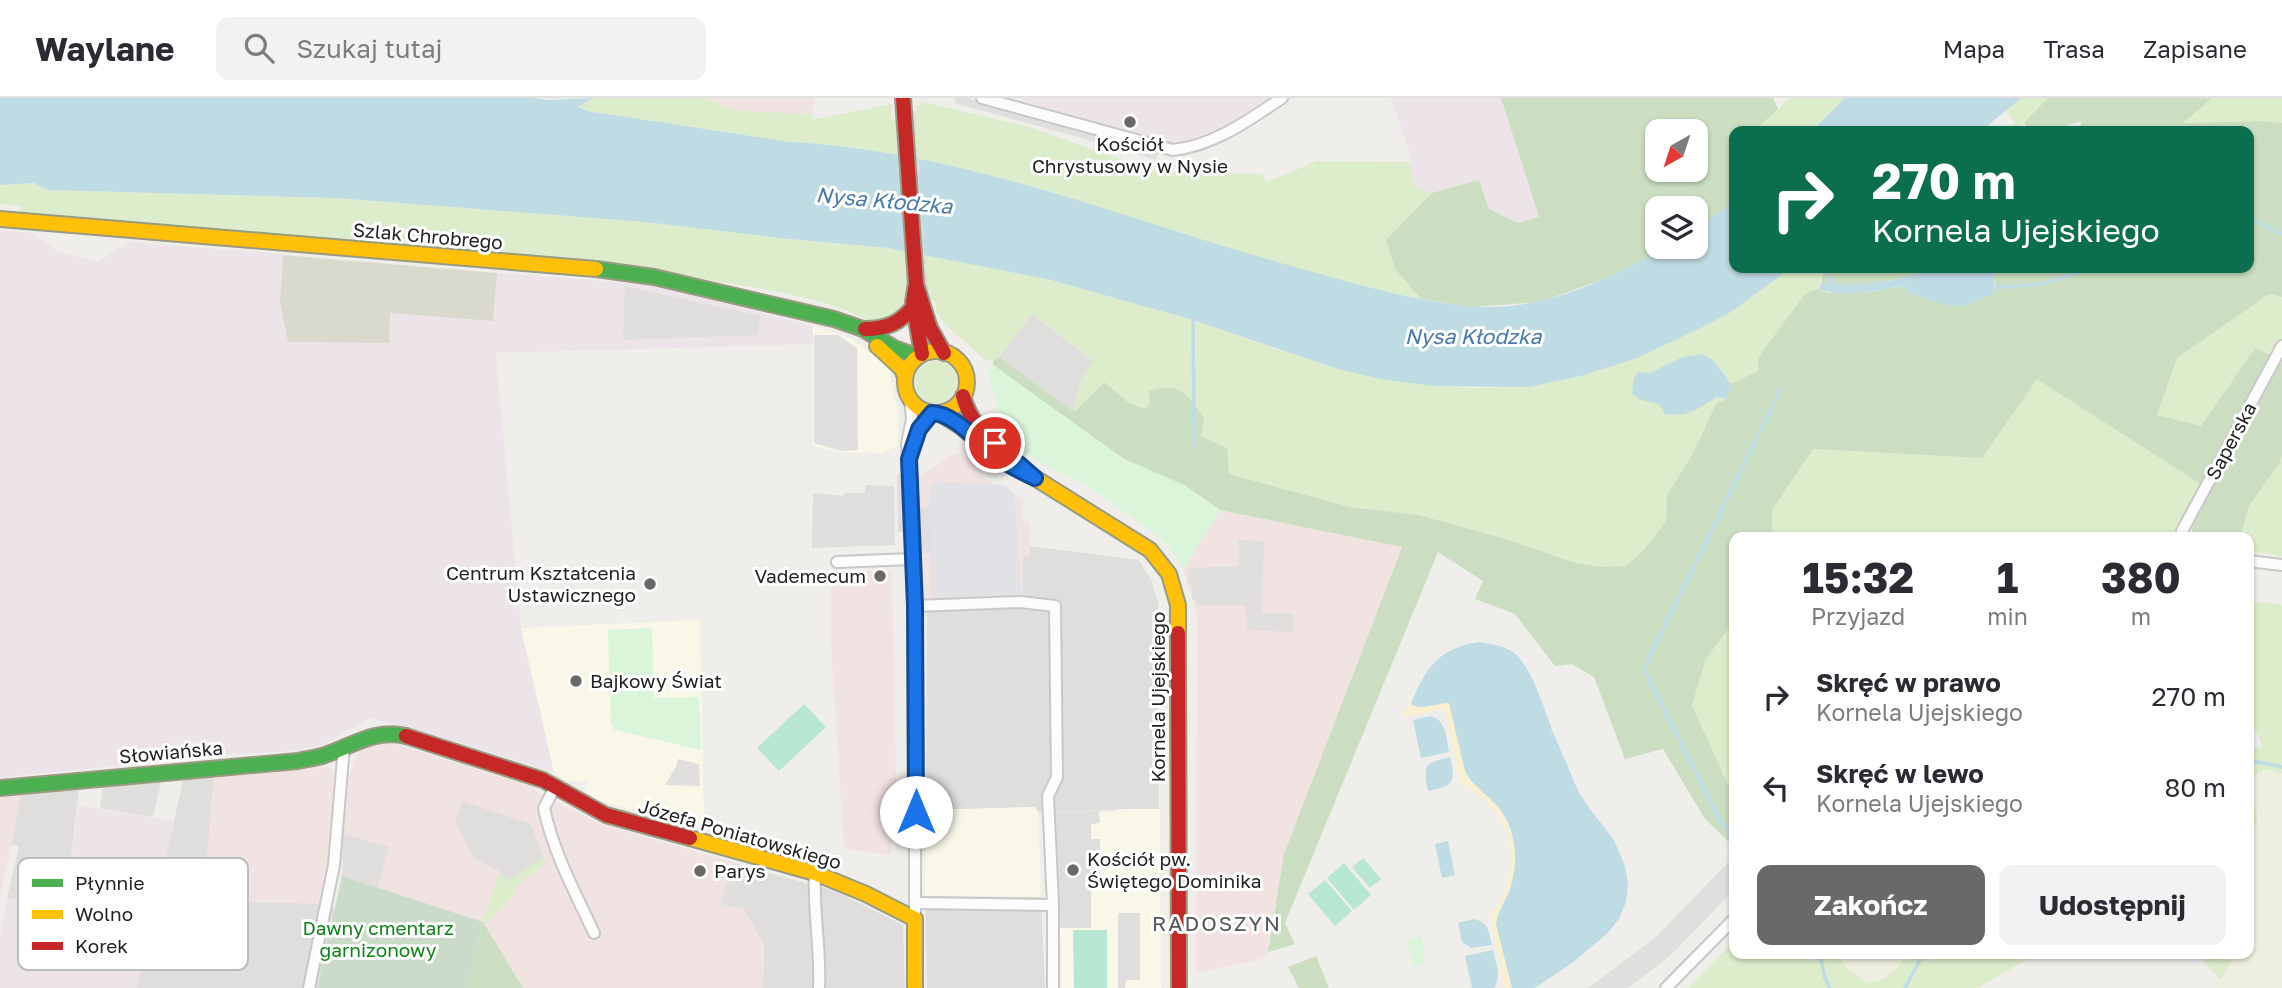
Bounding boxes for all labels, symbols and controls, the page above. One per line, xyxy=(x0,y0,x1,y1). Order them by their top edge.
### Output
search box xyxy=(216,17,706,80)
text: Waylane xyxy=(35,29,174,68)
icon: search xyxy=(240,29,278,67)
text: Szukaj tutaj xyxy=(296,33,443,64)
text: Mapa xyxy=(1943,34,2005,63)
text: Trasa xyxy=(2043,34,2105,63)
text: Zapisane xyxy=(2143,34,2247,63)
marker: Kościół Chrystusowy w Nysie xyxy=(1122,114,1138,130)
north arrow xyxy=(1645,119,1708,182)
map controls xyxy=(1645,119,1708,259)
place label: Kościół Chrystusowy w Nysie xyxy=(1032,132,1228,177)
text: 270 m xyxy=(1872,151,2016,210)
icon: right xyxy=(1757,154,1848,245)
water label: Nysa Kłodzka xyxy=(815,181,954,219)
button: layers xyxy=(1645,196,1708,259)
text: Kornela Ujejskiego xyxy=(1872,211,2160,249)
street label: Szlak Chrobrego xyxy=(352,218,504,254)
water label: Nysa Kłodzka xyxy=(1405,323,1542,349)
street label: Saperska xyxy=(2201,398,2261,483)
pin xyxy=(965,413,1025,473)
icon: arrive xyxy=(976,424,1014,462)
text: 15:32 xyxy=(1802,552,1914,602)
text: 1 xyxy=(1997,552,2018,602)
text: 380 xyxy=(2101,552,2181,602)
place label: Centrum Kształcenia Ustawicznego xyxy=(446,561,636,606)
place label: Vademecum xyxy=(754,564,866,587)
marker: Vademecum xyxy=(872,568,888,584)
marker: Centrum Kształcenia Ustawicznego xyxy=(642,576,658,592)
text: Przyjazd xyxy=(1811,602,1905,630)
text: min xyxy=(1987,602,2028,630)
text: m xyxy=(2131,602,2151,630)
street label: Kornela Ujejskiego xyxy=(1146,612,1169,782)
text: Skręć w prawo xyxy=(1816,667,2001,698)
place label: Bajkowy Świat xyxy=(590,669,722,692)
marker: Bajkowy Świat xyxy=(568,673,584,689)
icon: right xyxy=(1757,678,1795,716)
text: 270 m xyxy=(2152,681,2226,712)
text: Kornela Ujejskiego xyxy=(1816,698,2023,726)
street label: Słowiańska xyxy=(118,736,224,767)
text: Skręć w lewo xyxy=(1816,758,1984,789)
icon: left xyxy=(1757,769,1795,807)
text: 80 m xyxy=(2165,772,2226,803)
position arrow xyxy=(879,775,953,849)
text: Kornela Ujejskiego xyxy=(1816,789,2023,817)
street label: Józefa Poniatowskiego xyxy=(636,794,844,873)
place label: Kościół pw. Świętego Dominika xyxy=(1087,847,1262,892)
legend xyxy=(18,858,248,970)
place label: Parys xyxy=(714,859,766,882)
marker: Kościół pw. Świętego Dominika xyxy=(1065,862,1081,878)
marker: Parys xyxy=(692,863,708,879)
button: Zakończ xyxy=(1757,865,1985,945)
button: Udostępnij xyxy=(1999,865,2226,945)
text: Płynnie xyxy=(75,871,144,894)
text: Wolno xyxy=(75,902,133,925)
district label: RADOSZYN xyxy=(1152,910,1282,936)
park label: Dawny cmentarz garnizonowy xyxy=(302,916,454,961)
text: Korek xyxy=(75,934,128,957)

